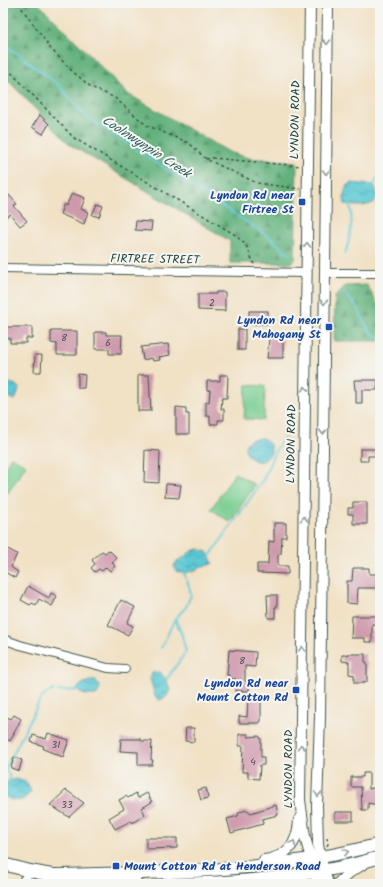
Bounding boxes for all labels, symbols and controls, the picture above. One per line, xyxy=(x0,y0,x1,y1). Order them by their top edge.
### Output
one-way arrow xyxy=(323,39,331,45)
street label: LYNDON ROAD xyxy=(285,80,306,160)
water label: Coolnwynpin Creek xyxy=(97,110,197,185)
one-way arrow xyxy=(321,169,330,175)
place label: Lyndon Rd near Firtree St xyxy=(210,186,295,219)
marker: Lyndon Rd near Firtree St xyxy=(297,197,307,207)
one-way arrow xyxy=(303,242,311,248)
street label: FIRTREE STREET xyxy=(110,249,202,270)
house number: 2 xyxy=(209,295,215,311)
one-way arrow xyxy=(320,299,328,305)
place label: Lyndon Rd near Mahogany St xyxy=(237,311,322,344)
marker: Lyndon Rd near Mahogany St xyxy=(324,322,334,332)
house number: 8 xyxy=(61,330,68,346)
house number: 6 xyxy=(105,335,111,351)
one-way arrow xyxy=(301,386,309,392)
street label: LYNDON ROAD xyxy=(281,404,302,484)
one-way arrow xyxy=(319,429,328,435)
one-way arrow xyxy=(300,516,308,522)
one-way arrow xyxy=(298,646,306,652)
house number: 8 xyxy=(239,653,246,669)
place label: Lyndon Rd near Mount Cotton Rd xyxy=(197,674,289,707)
marker: Lyndon Rd near Mount Cotton Rd xyxy=(291,685,301,695)
street label: LYNDON ROAD xyxy=(279,729,298,809)
house number: 31 xyxy=(52,737,60,753)
one-way arrow xyxy=(297,744,305,750)
house number: 4 xyxy=(250,754,256,770)
one-way arrow xyxy=(314,791,322,797)
house number: 33 xyxy=(61,797,73,813)
one-way arrow xyxy=(288,840,295,848)
one-way arrow xyxy=(343,849,349,857)
place label: Mount Cotton Rd at Henderson Road xyxy=(124,857,321,876)
marker: Mount Cotton Rd at Henderson Road xyxy=(111,861,121,871)

